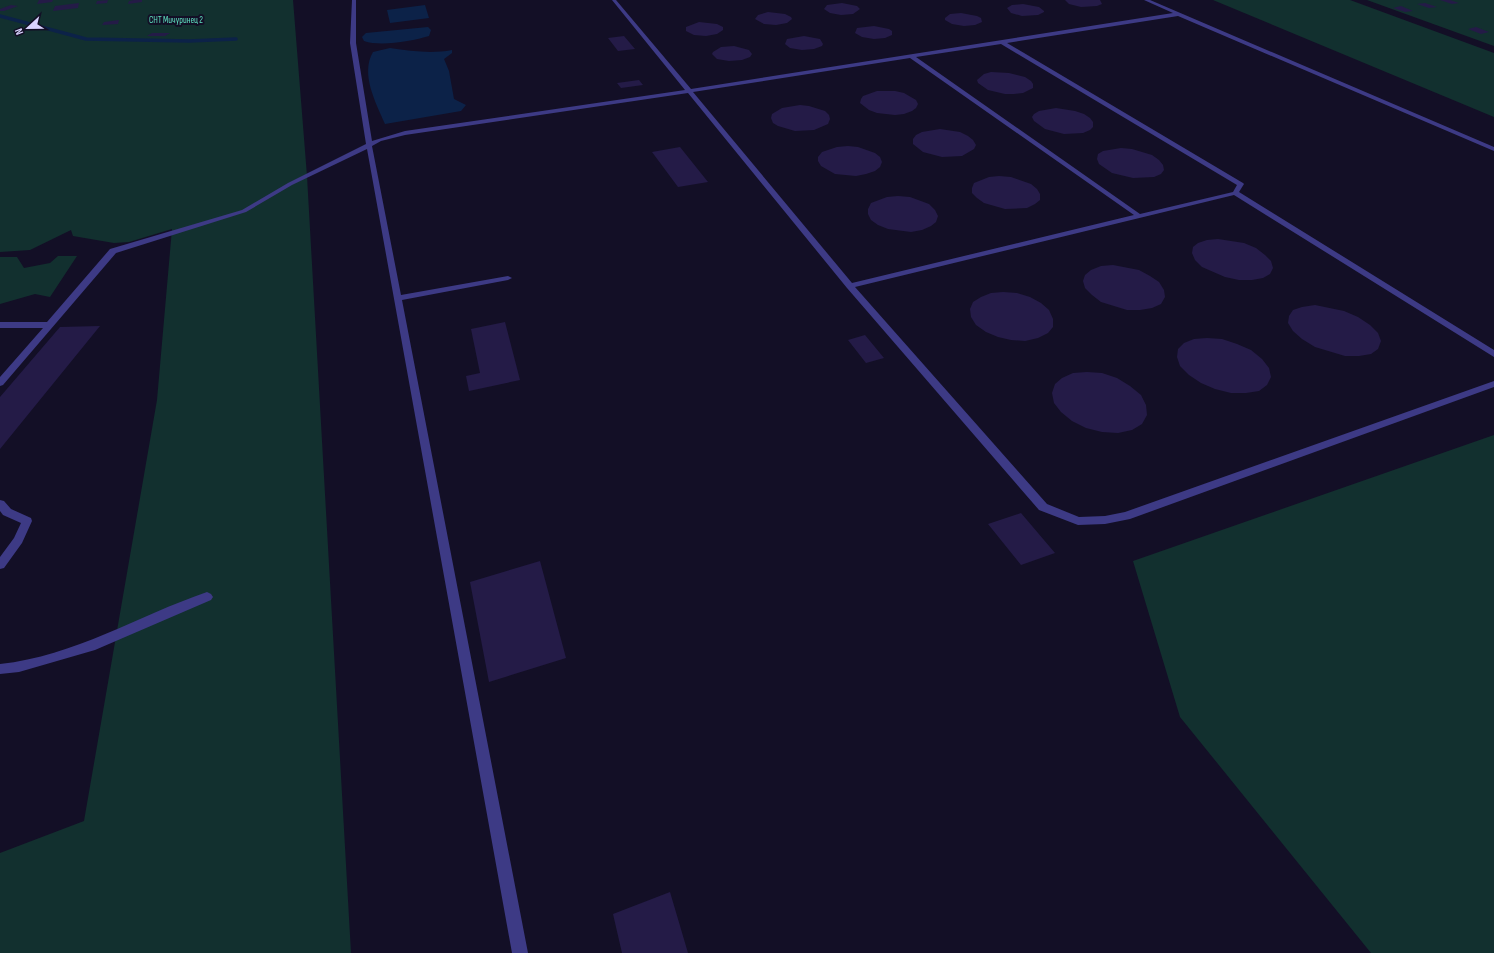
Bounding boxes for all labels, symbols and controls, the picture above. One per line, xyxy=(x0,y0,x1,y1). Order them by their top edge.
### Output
north arrow xyxy=(8,8,48,48)
park label: СНТ Мичуринец 2 xyxy=(149,15,203,26)
text: N xyxy=(12,26,26,37)

